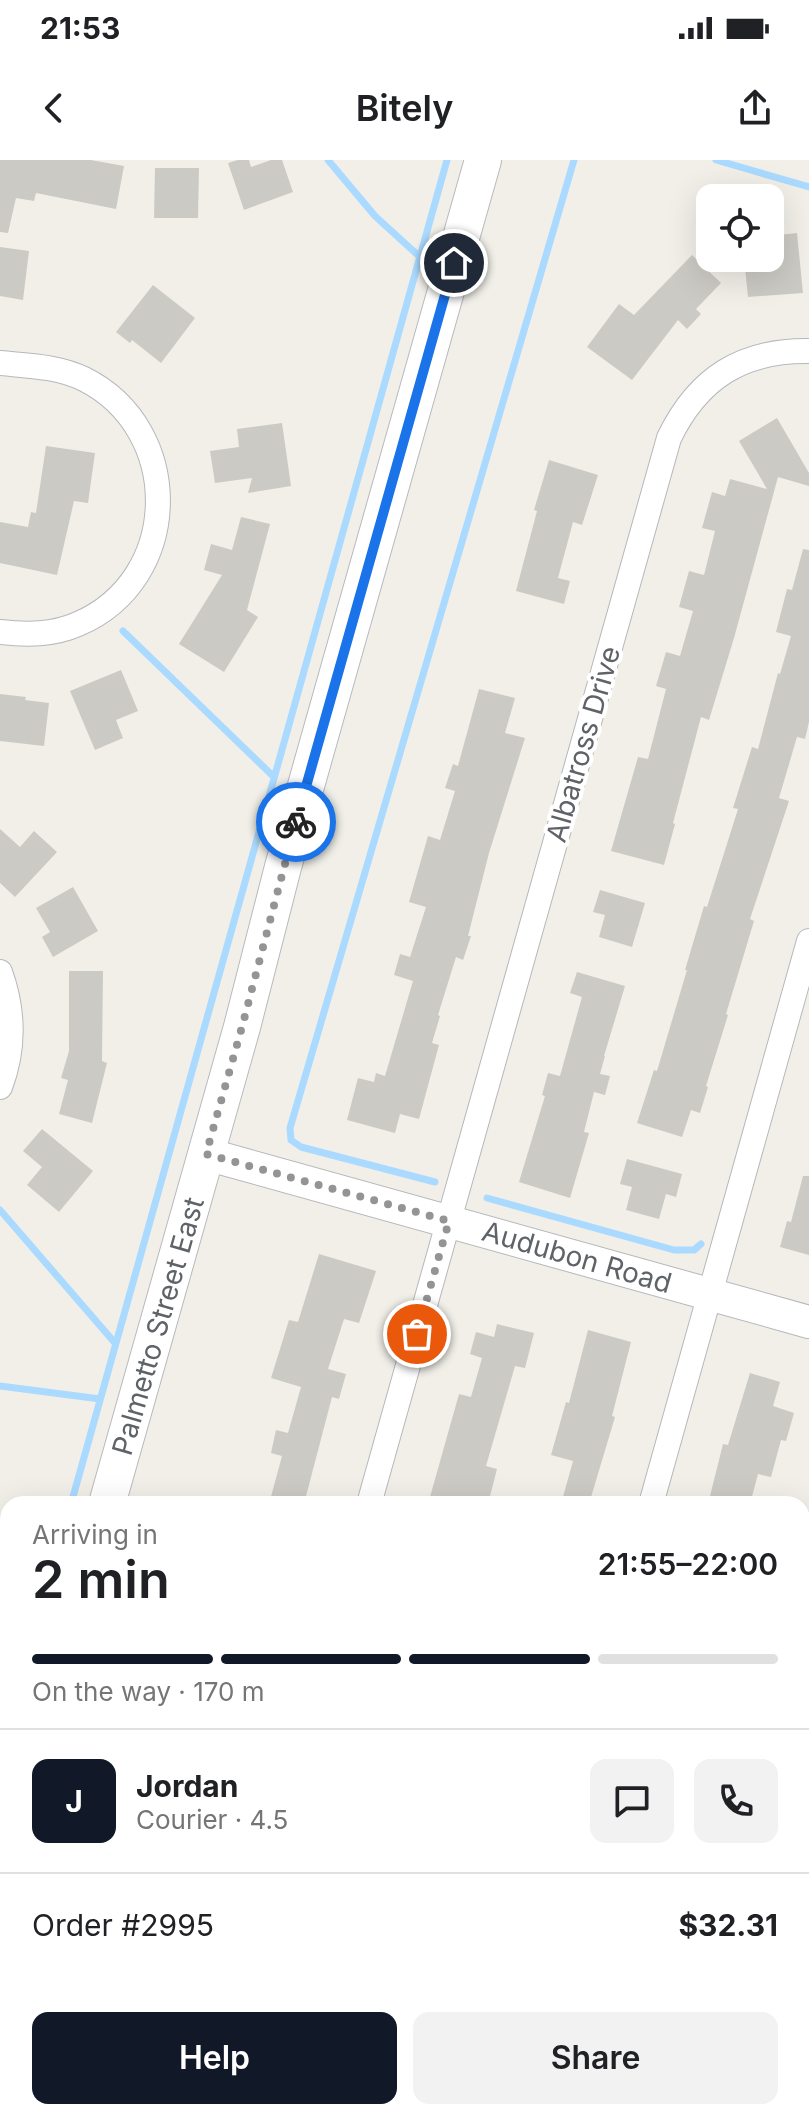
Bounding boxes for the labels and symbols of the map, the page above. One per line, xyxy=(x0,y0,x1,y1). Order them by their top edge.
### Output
pin xyxy=(420,229,488,297)
street label: Albatross Drive xyxy=(539,642,627,846)
courier xyxy=(256,782,336,862)
street label: Palmetto Street East xyxy=(105,1193,211,1459)
street label: Audubon Road xyxy=(478,1214,676,1300)
pin xyxy=(383,1300,451,1368)

